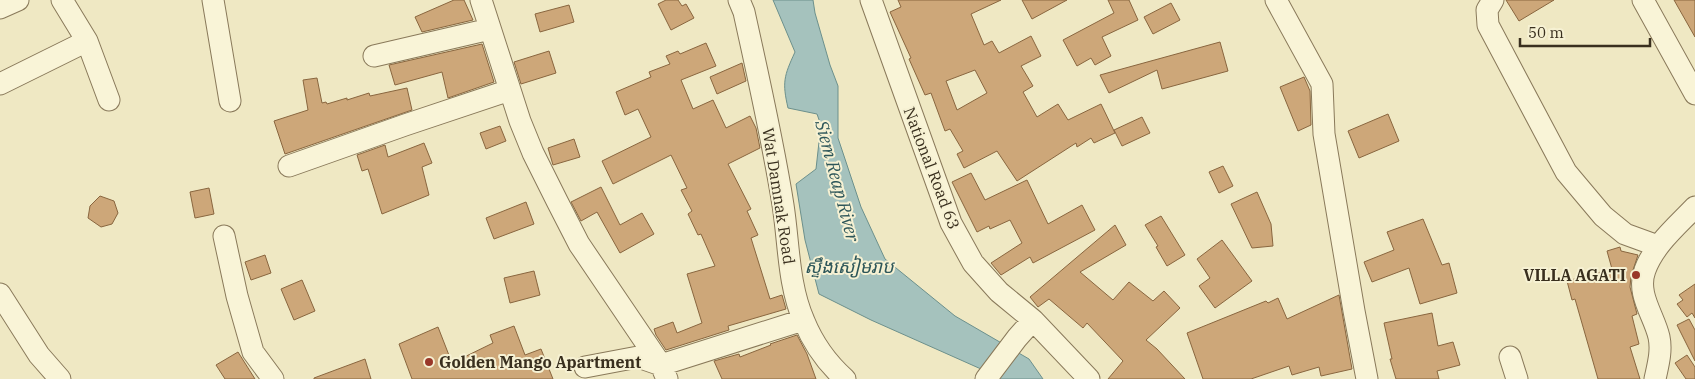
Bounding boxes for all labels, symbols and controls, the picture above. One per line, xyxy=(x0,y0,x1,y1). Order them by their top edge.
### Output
scale bar xyxy=(1520,15,1650,47)
text: 50 m xyxy=(1528,23,1564,42)
street label: National Road 63 xyxy=(900,104,964,232)
water label: Siem Reap River xyxy=(810,117,865,245)
street label: Wat Damnak Road xyxy=(758,126,800,266)
water label: ស្ទឹងសៀមរាប xyxy=(804,255,895,278)
place label: VILLA AGATI xyxy=(1523,265,1626,285)
marker: VILLA AGATI xyxy=(1630,269,1642,281)
place label: Golden Mango Apartment xyxy=(439,352,641,372)
marker: Golden Mango Apartment xyxy=(423,356,435,368)

